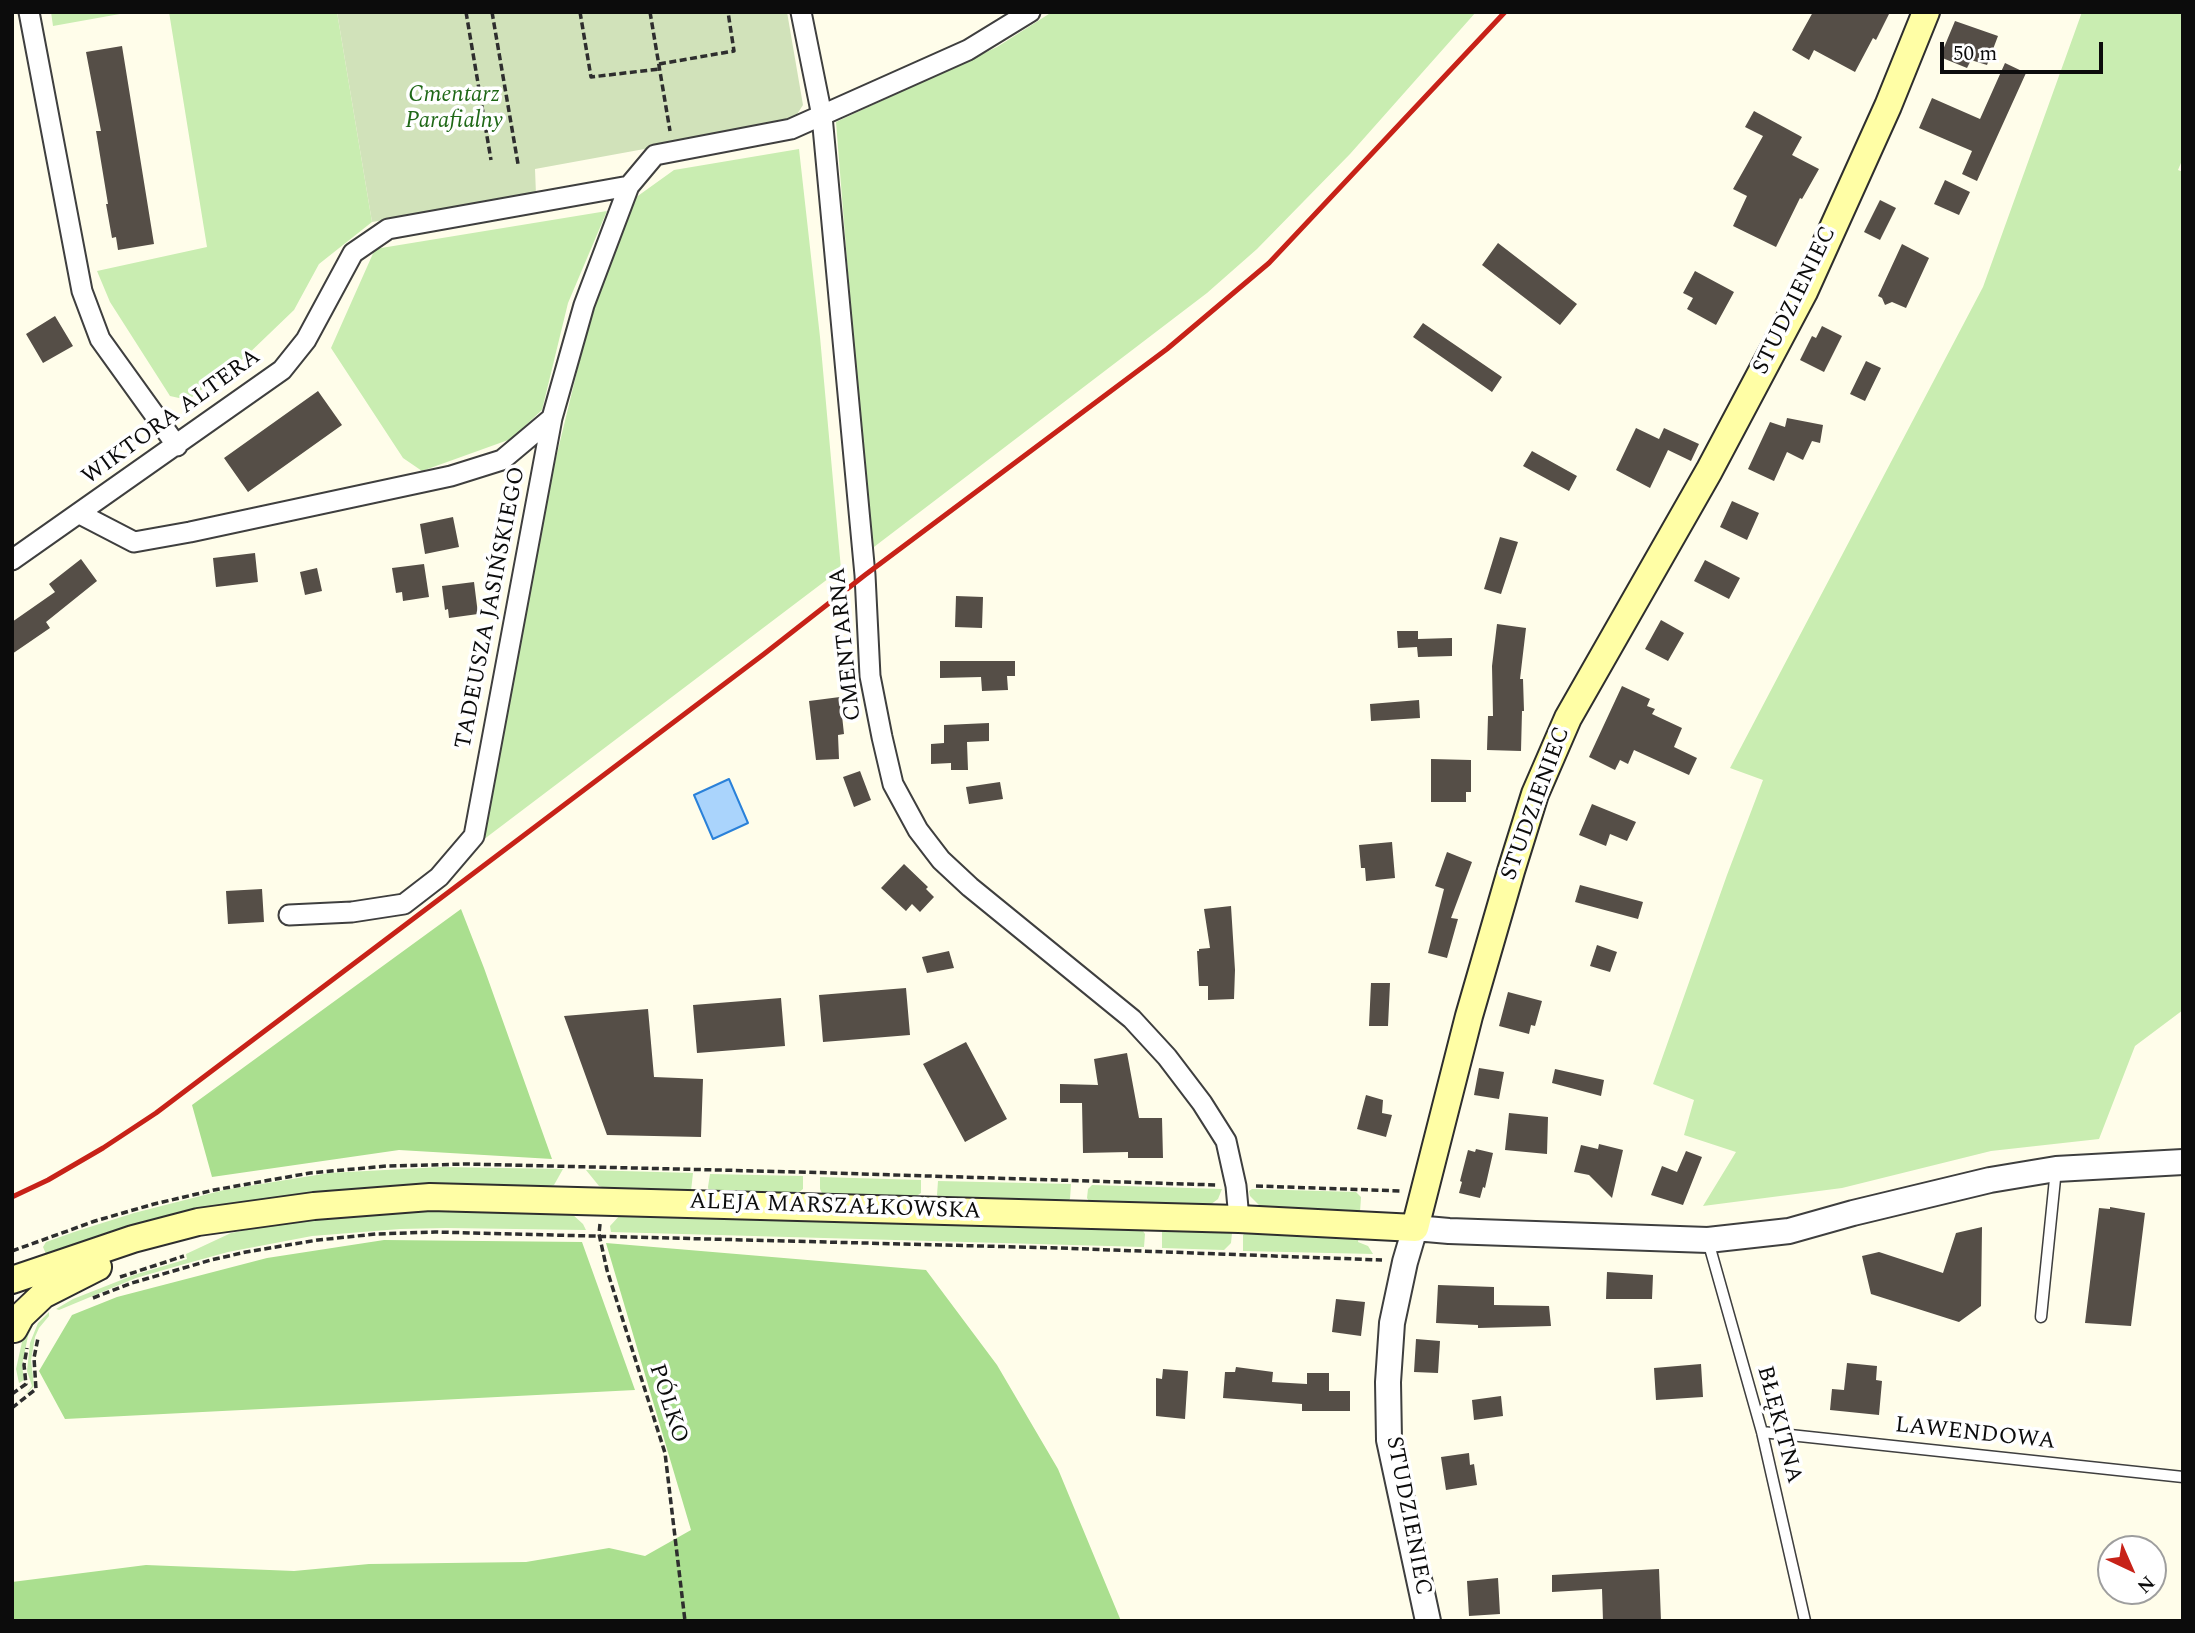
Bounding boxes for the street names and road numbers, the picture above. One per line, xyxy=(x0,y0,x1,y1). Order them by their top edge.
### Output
street label: STUDZIENIEC xyxy=(1748,222,1844,380)
street label: WIKTORA ALTERA xyxy=(77,344,267,492)
street label: TADEUSZA JASIŃSKIEGO xyxy=(451,464,533,752)
street label: CMENTARNA xyxy=(825,566,869,722)
street label: STUDZIENIEC xyxy=(1496,723,1578,885)
street label: ALEJA MARSZAŁKOWSKA xyxy=(689,1189,981,1227)
street label: PÓLKO xyxy=(641,1361,693,1447)
street label: BŁĘKITNA xyxy=(1749,1363,1807,1487)
street label: LAWENDOWA xyxy=(1893,1413,2057,1457)
street label: STUDZIENIEC xyxy=(1378,1434,1436,1598)

